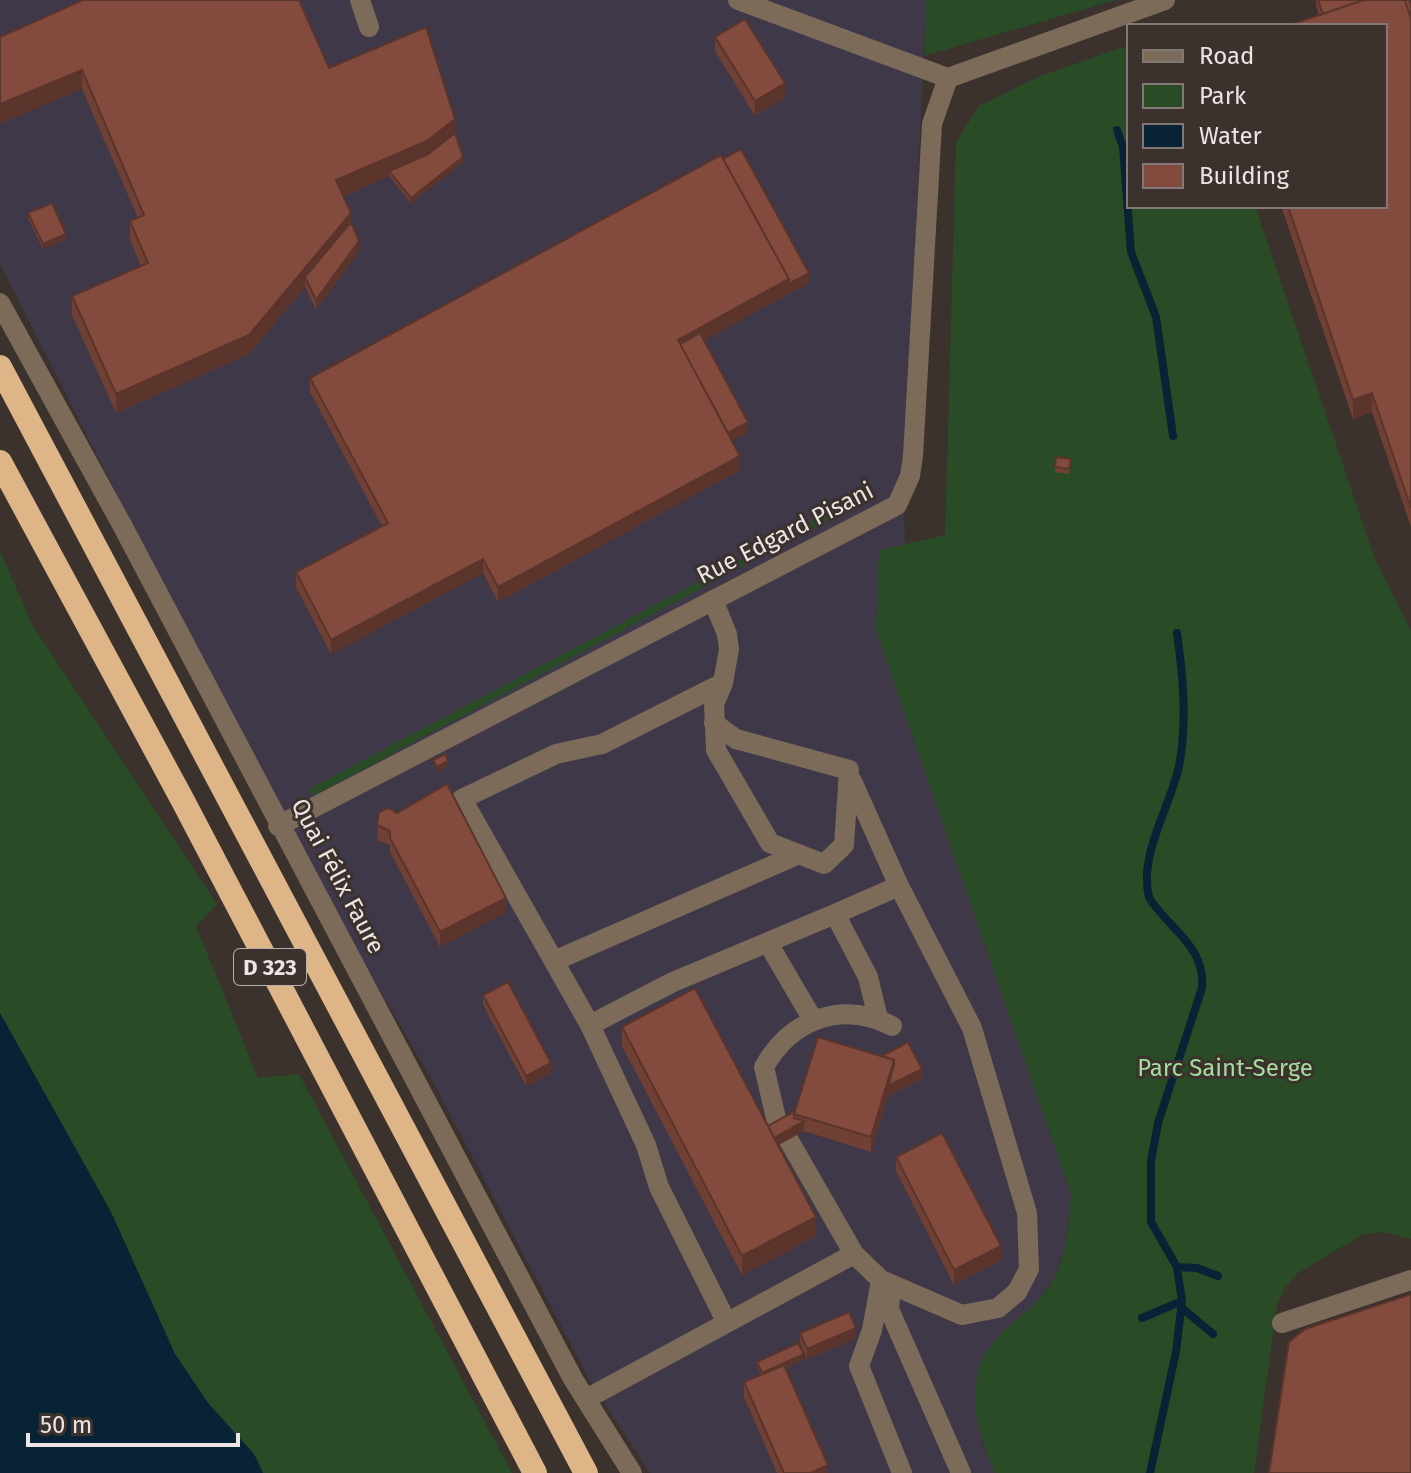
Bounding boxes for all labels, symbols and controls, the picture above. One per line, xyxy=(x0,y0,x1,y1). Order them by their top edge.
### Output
legend xyxy=(1127,24,1387,208)
text: Road xyxy=(1199,42,1254,70)
text: Park xyxy=(1199,82,1247,110)
text: Water xyxy=(1199,122,1263,150)
text: Building xyxy=(1199,162,1289,190)
street label: Rue Edgard Pisani xyxy=(692,476,878,590)
street label: Quai Félix Faure xyxy=(285,794,391,958)
road number: D 323 xyxy=(234,949,306,985)
park label: Parc Saint-Serge xyxy=(1137,1054,1313,1082)
scale bar xyxy=(28,1397,238,1447)
text: 50 m xyxy=(40,1411,92,1439)

